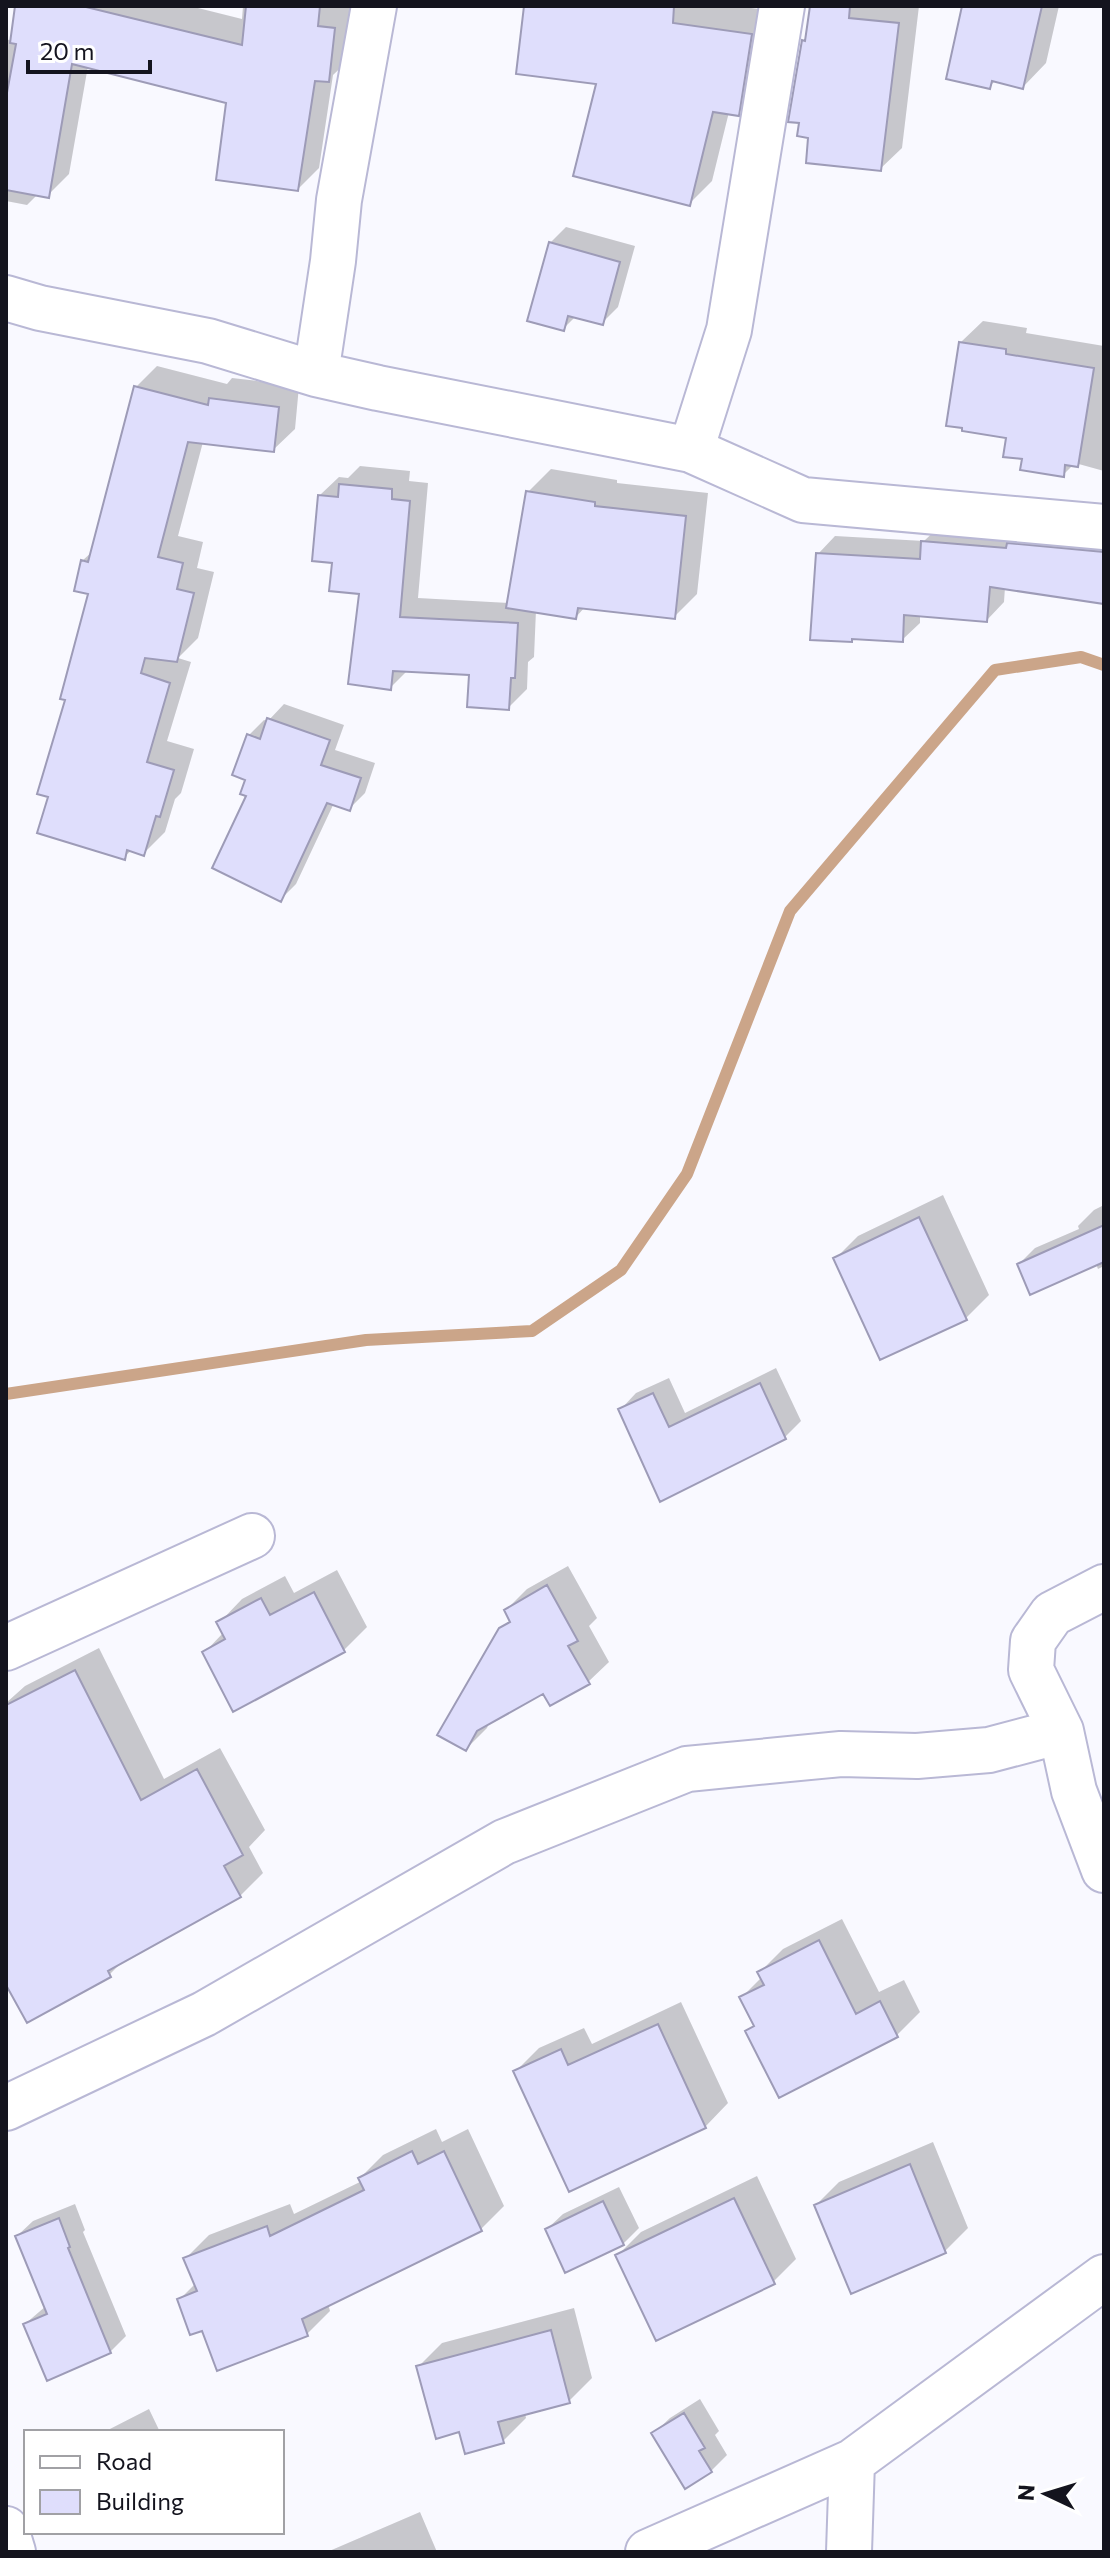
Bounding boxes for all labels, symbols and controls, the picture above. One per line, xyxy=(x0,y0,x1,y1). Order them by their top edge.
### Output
scale bar xyxy=(28,24,150,74)
text: 20 m xyxy=(40,36,94,65)
legend xyxy=(24,2430,284,2534)
text: Road xyxy=(96,2446,152,2475)
north arrow xyxy=(1006,2454,1086,2534)
text: N xyxy=(1012,2483,1040,2502)
text: Building xyxy=(96,2486,184,2515)

